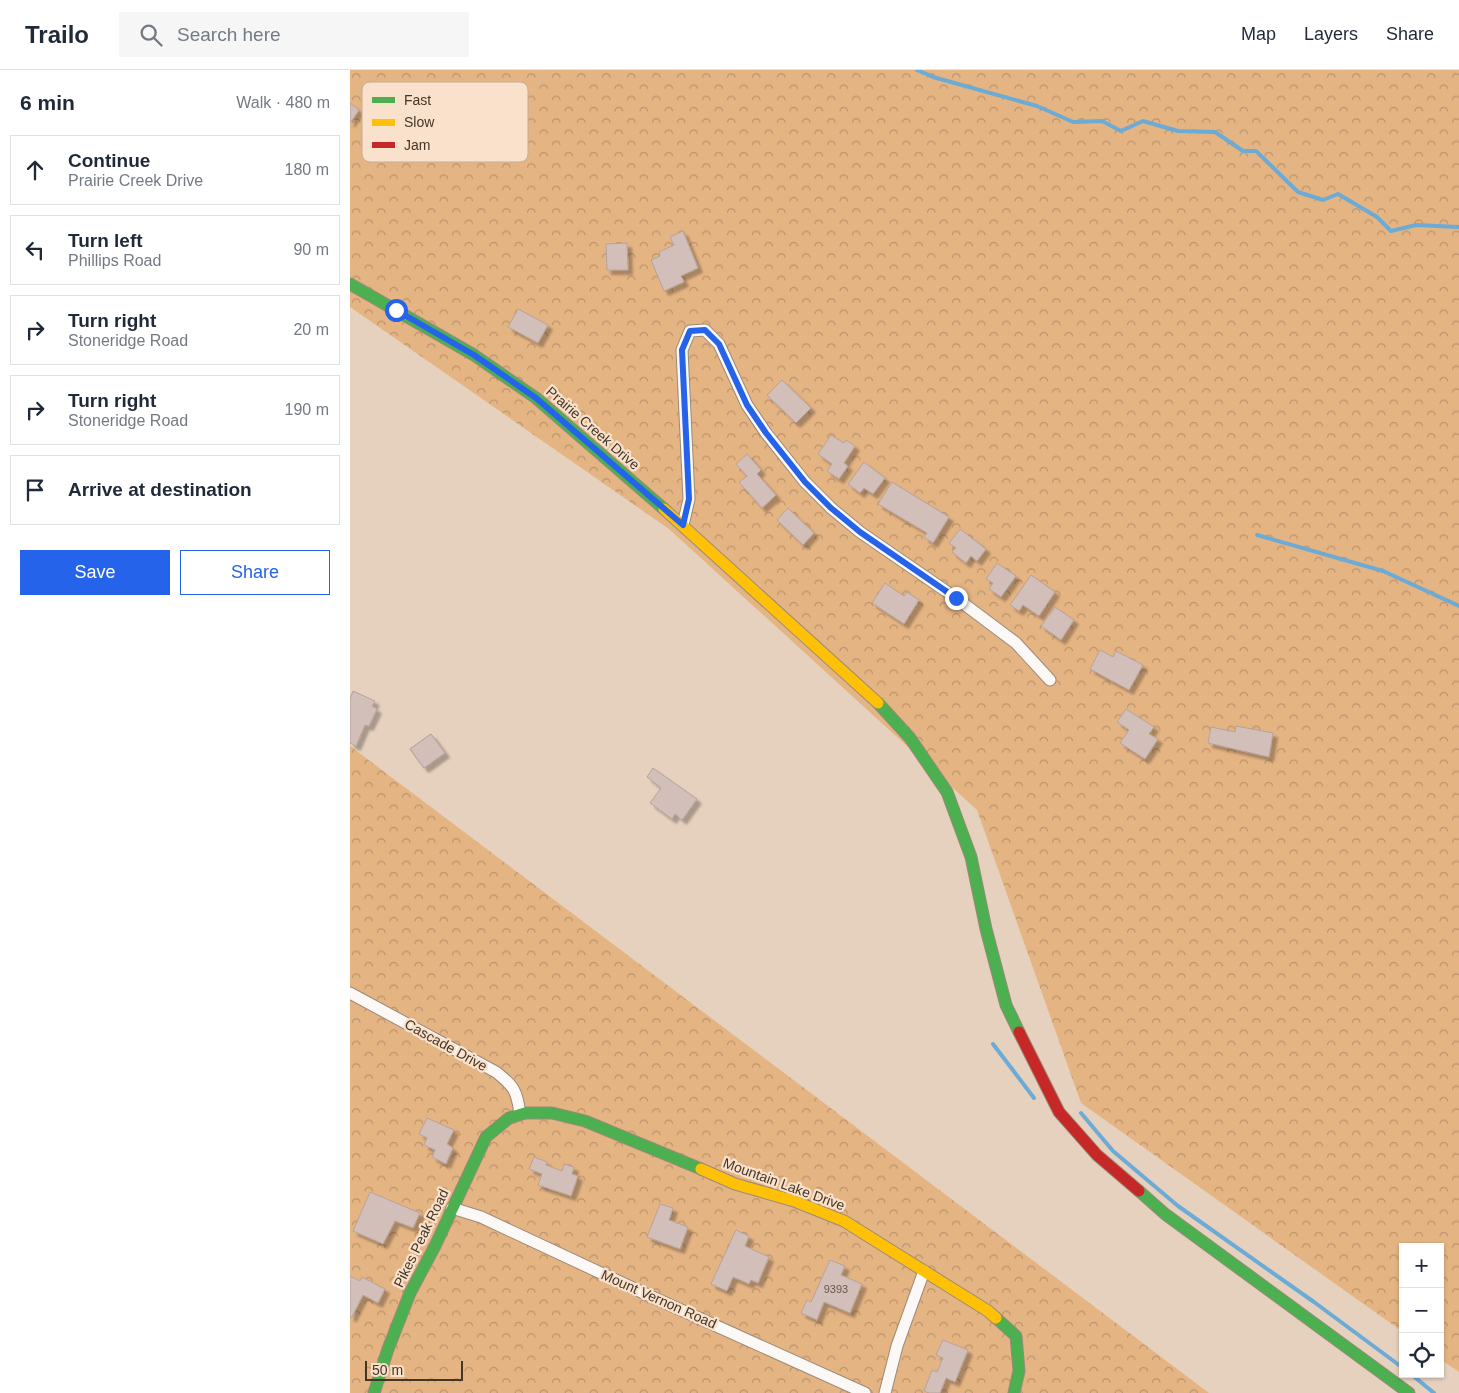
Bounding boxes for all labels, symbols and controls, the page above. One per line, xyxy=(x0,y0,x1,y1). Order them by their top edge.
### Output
search box xyxy=(119,12,469,57)
text: Trailo xyxy=(25,21,89,48)
icon: search xyxy=(137,21,165,49)
text: Search here xyxy=(177,24,281,45)
text: Map xyxy=(1241,24,1276,44)
text: Layers xyxy=(1304,24,1358,44)
text: Share xyxy=(1386,24,1434,44)
legend xyxy=(362,82,528,162)
text: 6 min xyxy=(20,91,75,114)
text: Fast xyxy=(404,92,431,108)
text: Walk · 480 m xyxy=(236,94,330,111)
text: Slow xyxy=(404,114,435,130)
text: Jam xyxy=(404,137,430,153)
text: Continue xyxy=(68,150,150,171)
icon: ahead xyxy=(21,156,49,184)
text: 180 m xyxy=(285,161,329,178)
text: Prairie Creek Drive xyxy=(68,172,203,189)
text: Turn left xyxy=(68,230,143,251)
icon: left xyxy=(21,236,49,264)
text: 90 m xyxy=(293,241,329,258)
text: Phillips Road xyxy=(68,252,161,269)
route start xyxy=(385,299,408,322)
text: Turn right xyxy=(68,310,156,331)
icon: right xyxy=(21,316,49,344)
text: 20 m xyxy=(293,321,329,338)
text: Stoneridge Road xyxy=(68,332,188,349)
street label: Prairie Creek Drive xyxy=(543,383,643,473)
text: Turn right xyxy=(68,390,156,411)
icon: right xyxy=(21,396,49,424)
text: 190 m xyxy=(285,401,329,418)
text: Stoneridge Road xyxy=(68,412,188,429)
icon: arrive xyxy=(21,476,49,504)
text: Arrive at destination xyxy=(68,479,252,500)
button: Save xyxy=(20,550,170,595)
button: Share xyxy=(180,550,330,595)
route end xyxy=(945,587,968,610)
street label: Cascade Drive xyxy=(402,1016,490,1074)
street label: Mountain Lake Drive xyxy=(721,1155,847,1214)
street label: Pikes Peak Road xyxy=(390,1186,452,1290)
map controls xyxy=(1399,1243,1444,1378)
button: + xyxy=(1399,1243,1444,1288)
street label: Mount Vernon Road xyxy=(599,1266,719,1332)
house number: 9393 xyxy=(824,1283,848,1295)
button: − xyxy=(1399,1288,1444,1333)
button: locate xyxy=(1399,1333,1444,1378)
scale bar xyxy=(365,1358,462,1381)
text: 50 m xyxy=(372,1362,403,1378)

